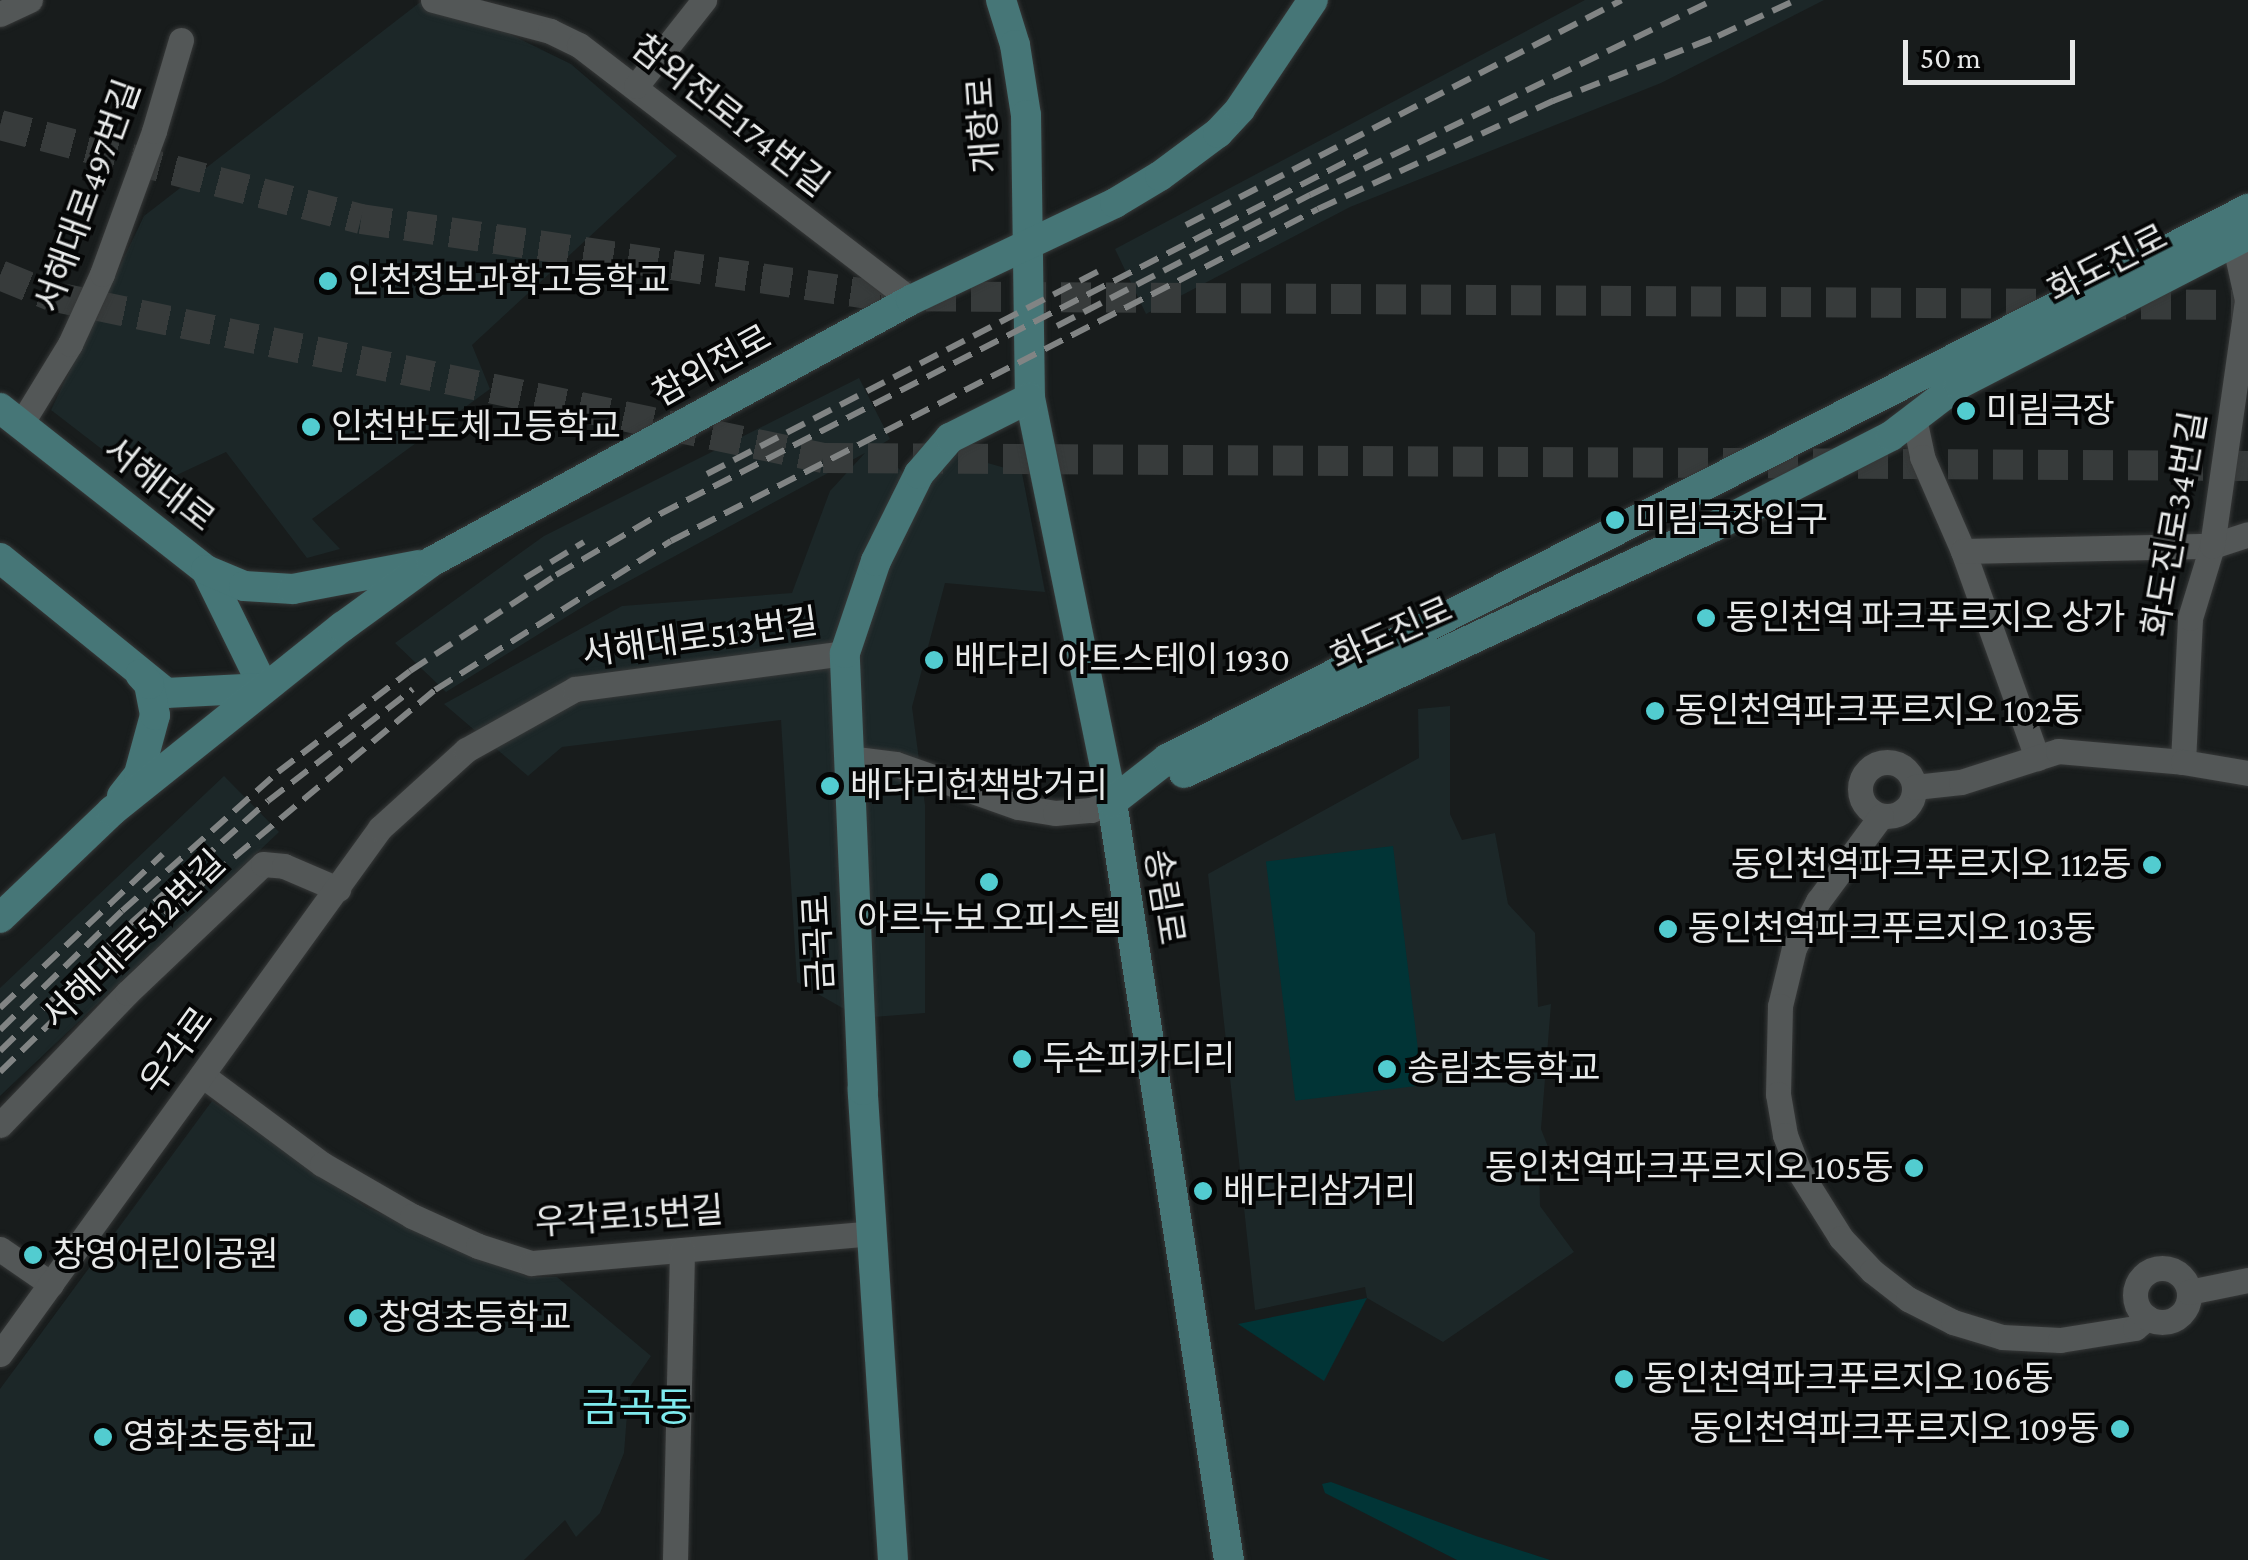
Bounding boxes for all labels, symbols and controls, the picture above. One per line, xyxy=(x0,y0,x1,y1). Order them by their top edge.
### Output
scale bar xyxy=(1908,20,2080,82)
street label: 참외전로174번길 xyxy=(623,26,837,206)
text: 50 m xyxy=(1920,41,1981,74)
street label: 서해대로497번길 xyxy=(27,74,149,318)
street label: 개항로 xyxy=(960,75,1008,175)
street label: 화도진로 xyxy=(2041,216,2175,312)
place label: 인천정보과학고등학교 xyxy=(348,260,670,302)
marker: 인천정보과학고등학교 xyxy=(317,270,339,292)
street label: 참외전로 xyxy=(645,316,779,416)
place label: 미림극장 xyxy=(1986,390,2115,432)
marker: 미림극장 xyxy=(1955,400,1977,422)
place label: 인천반도체고등학교 xyxy=(331,406,621,448)
street label: 화도진로34번길 xyxy=(2135,408,2215,640)
marker: 인천반도체고등학교 xyxy=(300,416,322,438)
street label: 서해대로 xyxy=(95,429,223,541)
place label: 미림극장입구 xyxy=(1635,499,1828,541)
marker: 미림극장입구 xyxy=(1604,509,1626,531)
street label: 화도진로 xyxy=(1325,589,1459,679)
place label: 동인천역 파크푸르지오 상가 xyxy=(1726,597,2126,639)
street label: 서해대로513번길 xyxy=(579,601,821,675)
marker: 동인천역 파크푸르지오 상가 xyxy=(1695,607,1717,629)
place label: 배다리 아트스테이 1930 xyxy=(954,639,1290,681)
marker: 배다리 아트스테이 1930 xyxy=(923,649,945,671)
place label: 동인천역파크푸르지오 102동 xyxy=(1675,690,2084,732)
marker: 동인천역파크푸르지오 102동 xyxy=(1644,700,1666,722)
place label: 배다리헌책방거리 xyxy=(850,765,1108,807)
marker: 배다리헌책방거리 xyxy=(819,775,841,797)
street label: 서해대로512번길 xyxy=(34,842,234,1038)
place label: 동인천역파크푸르지오 112동 xyxy=(1731,844,2132,886)
street label: 송림로 xyxy=(1136,846,1192,948)
marker: 동인천역파크푸르지오 112동 xyxy=(2141,854,2163,876)
marker: 아르누보 오피스텔 xyxy=(978,871,1000,893)
street label: 금곡로 xyxy=(796,894,842,992)
place label: 아르누보 오피스텔 xyxy=(857,898,1121,940)
place label: 동인천역파크푸르지오 103동 xyxy=(1688,908,2096,950)
marker: 동인천역파크푸르지오 103동 xyxy=(1657,918,1679,940)
street label: 우각로 xyxy=(132,1000,222,1102)
place label: 두손피카디리 xyxy=(1042,1038,1235,1080)
marker: 두손피카디리 xyxy=(1011,1048,1033,1070)
place label: 송림초등학교 xyxy=(1407,1048,1600,1090)
marker: 송림초등학교 xyxy=(1376,1058,1398,1080)
place label: 동인천역파크푸르지오 105동 xyxy=(1485,1147,1894,1189)
marker: 동인천역파크푸르지오 105동 xyxy=(1903,1157,1925,1179)
place label: 배다리삼거리 xyxy=(1223,1170,1416,1212)
marker: 배다리삼거리 xyxy=(1192,1180,1214,1202)
street label: 우각로15번길 xyxy=(533,1189,725,1245)
place label: 창영어린이공원 xyxy=(53,1234,278,1276)
marker: 창영어린이공원 xyxy=(22,1244,44,1266)
place label: 창영초등학교 xyxy=(378,1297,571,1339)
marker: 창영초등학교 xyxy=(347,1307,369,1329)
place label: 동인천역파크푸르지오 106동 xyxy=(1644,1358,2054,1400)
marker: 동인천역파크푸르지오 106동 xyxy=(1613,1368,1635,1390)
district label: 금곡동 xyxy=(582,1384,692,1432)
place label: 동인천역파크푸르지오 109동 xyxy=(1690,1408,2100,1450)
place label: 영화초등학교 xyxy=(123,1416,316,1458)
marker: 동인천역파크푸르지오 109동 xyxy=(2109,1418,2131,1440)
marker: 영화초등학교 xyxy=(92,1426,114,1448)

